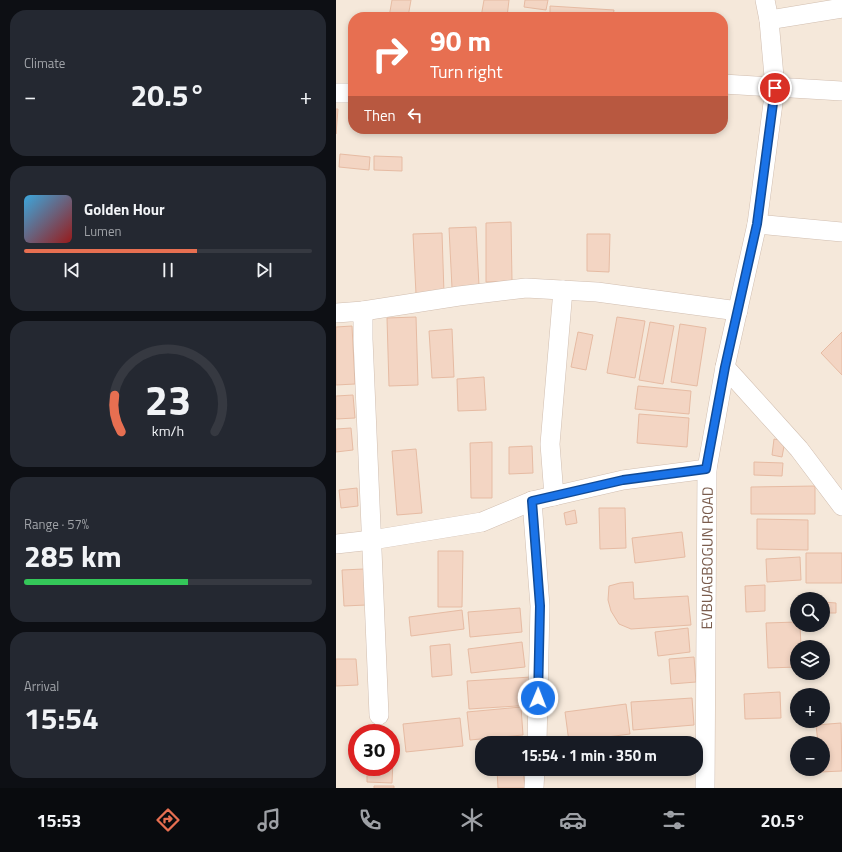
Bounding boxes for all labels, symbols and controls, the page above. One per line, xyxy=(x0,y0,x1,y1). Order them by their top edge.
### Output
text: 90 m xyxy=(430,19,491,62)
icon: right xyxy=(364,28,416,80)
text: Climate xyxy=(24,53,65,73)
text: Turn right xyxy=(430,58,503,85)
pin xyxy=(758,71,792,105)
text: 20.5° xyxy=(131,72,205,118)
icon: arrive xyxy=(764,77,786,99)
text: − xyxy=(24,79,36,113)
text: + xyxy=(300,79,312,113)
text: Then xyxy=(364,104,396,127)
icon: left xyxy=(404,104,426,126)
text: Golden Hour xyxy=(84,198,165,221)
text: Lumen xyxy=(84,221,121,241)
icon: previous xyxy=(61,259,83,281)
icon: pause xyxy=(157,259,179,281)
icon: next xyxy=(253,259,275,281)
text: 23 xyxy=(145,368,191,431)
text: km/h xyxy=(152,420,184,442)
street label: EVBUAGBOGUN ROAD xyxy=(694,486,718,630)
text: Range · 57% xyxy=(24,514,89,534)
text: 285 km xyxy=(24,533,122,579)
map controls xyxy=(790,592,830,776)
button: search xyxy=(790,592,830,632)
button: layers xyxy=(790,640,830,680)
text: Arrival xyxy=(24,676,59,696)
position arrow xyxy=(517,677,559,719)
button: + xyxy=(790,688,830,728)
text: 15:54 xyxy=(24,695,99,741)
speed limit sign: 30 xyxy=(348,724,400,776)
button: − xyxy=(790,736,830,776)
text: 15:54 · 1 min · 350 m xyxy=(521,744,657,767)
icon: directions xyxy=(154,806,182,834)
icon: music xyxy=(255,806,283,834)
icon: phone xyxy=(356,806,384,834)
icon: climate xyxy=(458,806,486,834)
icon: car xyxy=(559,806,587,834)
icon: filters xyxy=(660,806,688,834)
text: 15:53 xyxy=(37,807,81,834)
text: 20.5° xyxy=(761,807,805,834)

